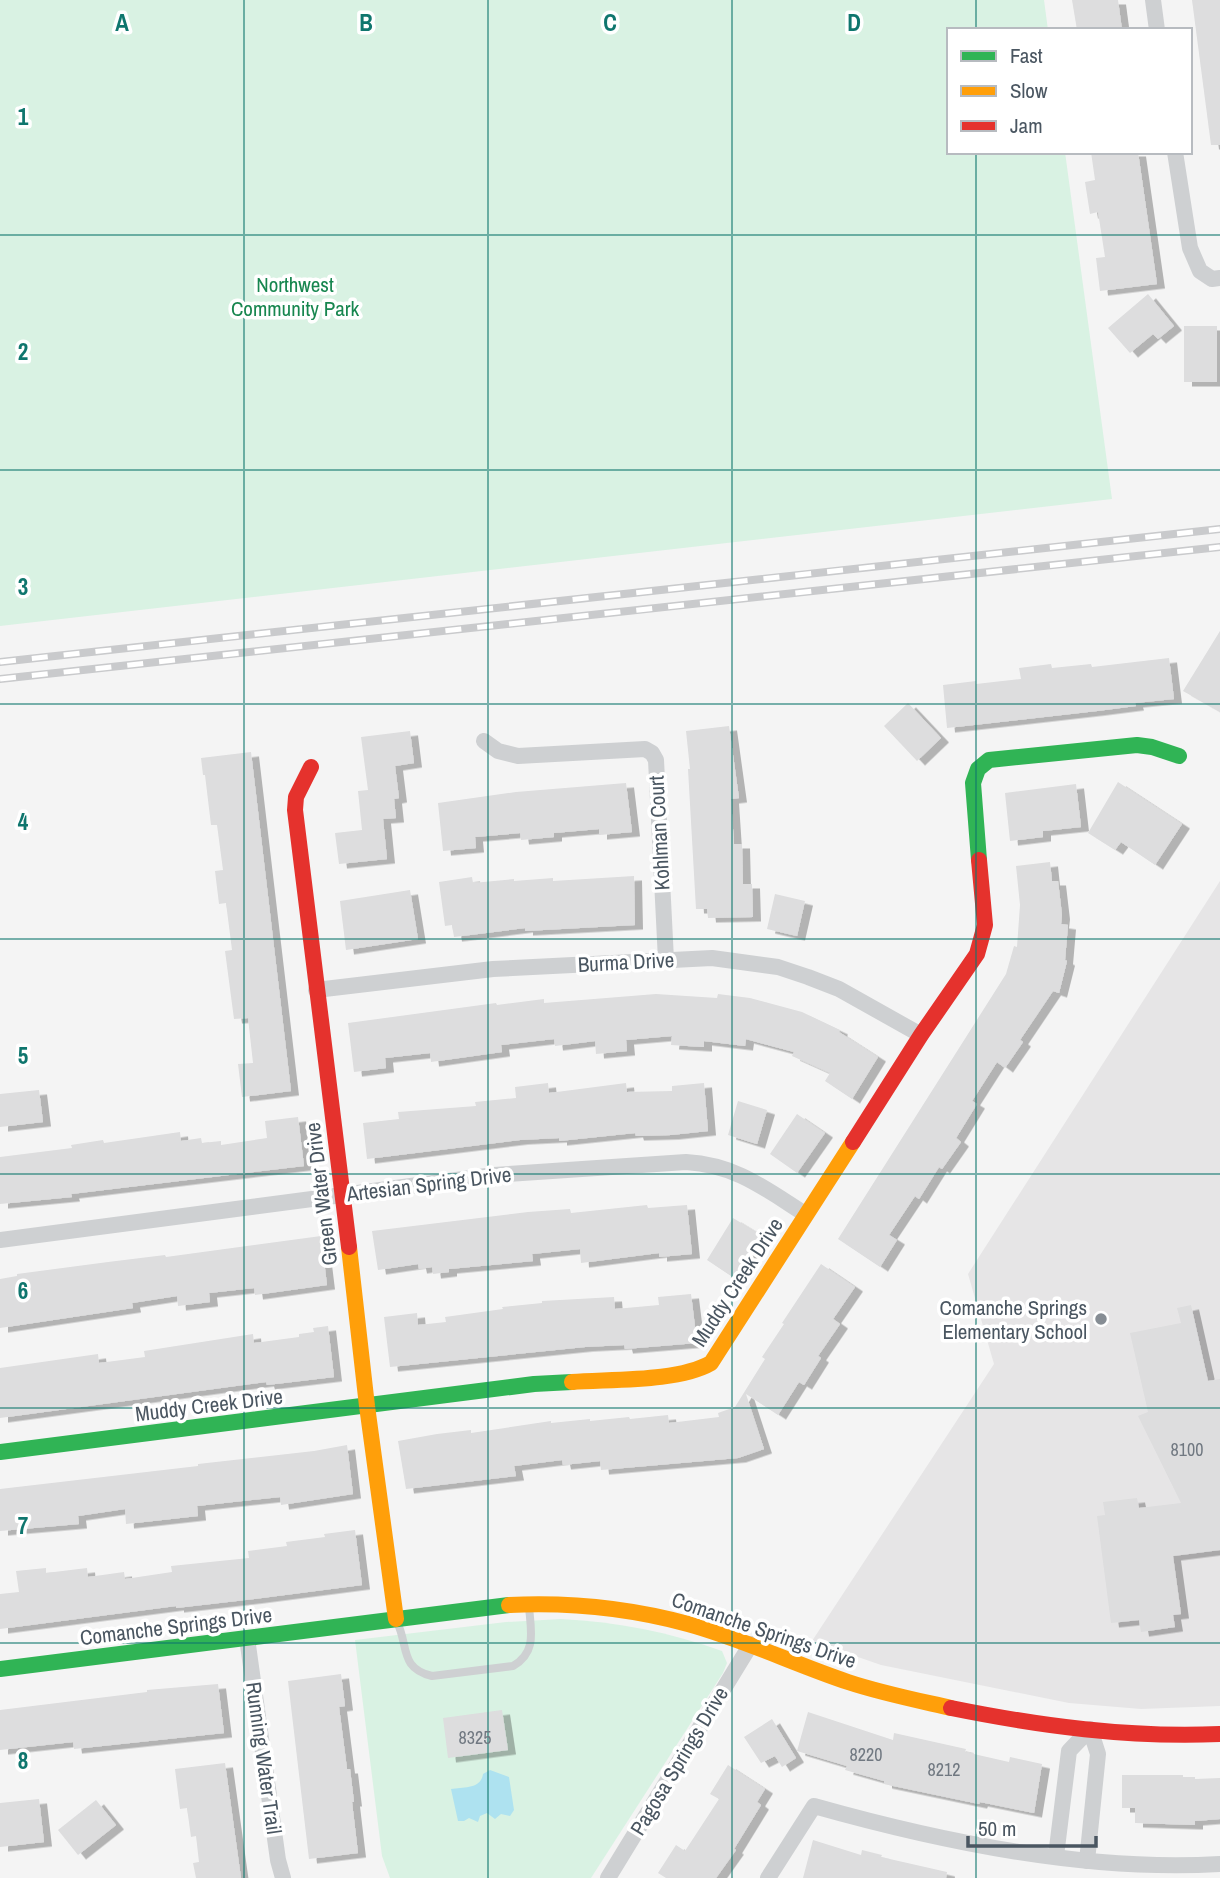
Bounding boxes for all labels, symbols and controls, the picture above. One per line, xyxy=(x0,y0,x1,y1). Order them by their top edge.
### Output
text: A xyxy=(115,7,129,38)
text: B xyxy=(359,7,373,38)
text: C xyxy=(603,7,617,38)
text: D xyxy=(847,7,861,38)
legend xyxy=(947,28,1192,154)
text: Fast xyxy=(1010,41,1043,70)
text: Slow xyxy=(1010,76,1048,105)
text: 1 xyxy=(18,101,29,132)
text: Jam xyxy=(1010,111,1043,140)
park label: Northwest Community Park xyxy=(231,270,359,323)
text: 2 xyxy=(18,336,28,367)
text: 3 xyxy=(18,571,28,602)
street label: Kohlman Court xyxy=(642,775,676,891)
text: 4 xyxy=(18,806,29,837)
street label: Burma Drive xyxy=(577,945,675,979)
text: 5 xyxy=(18,1040,28,1071)
street label: Green Water Drive xyxy=(298,1121,344,1267)
street label: Artesian Spring Drive xyxy=(344,1160,513,1209)
street label: Muddy Creek Drive xyxy=(684,1212,790,1352)
text: 6 xyxy=(18,1275,28,1306)
place label: Comanche Springs Elementary School xyxy=(940,1293,1087,1346)
marker: Comanche Springs Elementary School xyxy=(1093,1311,1109,1327)
street label: Muddy Creek Drive xyxy=(134,1382,284,1428)
house number: 8100 xyxy=(1171,1437,1203,1462)
text: 7 xyxy=(18,1510,28,1541)
street label: Comanche Springs Drive xyxy=(668,1585,860,1675)
street label: Comanche Springs Drive xyxy=(78,1600,274,1652)
street label: Running Water Trail xyxy=(239,1680,289,1836)
street label: Pagosa Springs Drive xyxy=(623,1681,735,1841)
house number: 8325 xyxy=(459,1725,491,1750)
house number: 8220 xyxy=(850,1742,882,1767)
text: 8 xyxy=(18,1745,28,1776)
house number: 8212 xyxy=(928,1757,960,1782)
scale bar xyxy=(968,1804,1096,1848)
text: 50 m xyxy=(978,1814,1016,1843)

